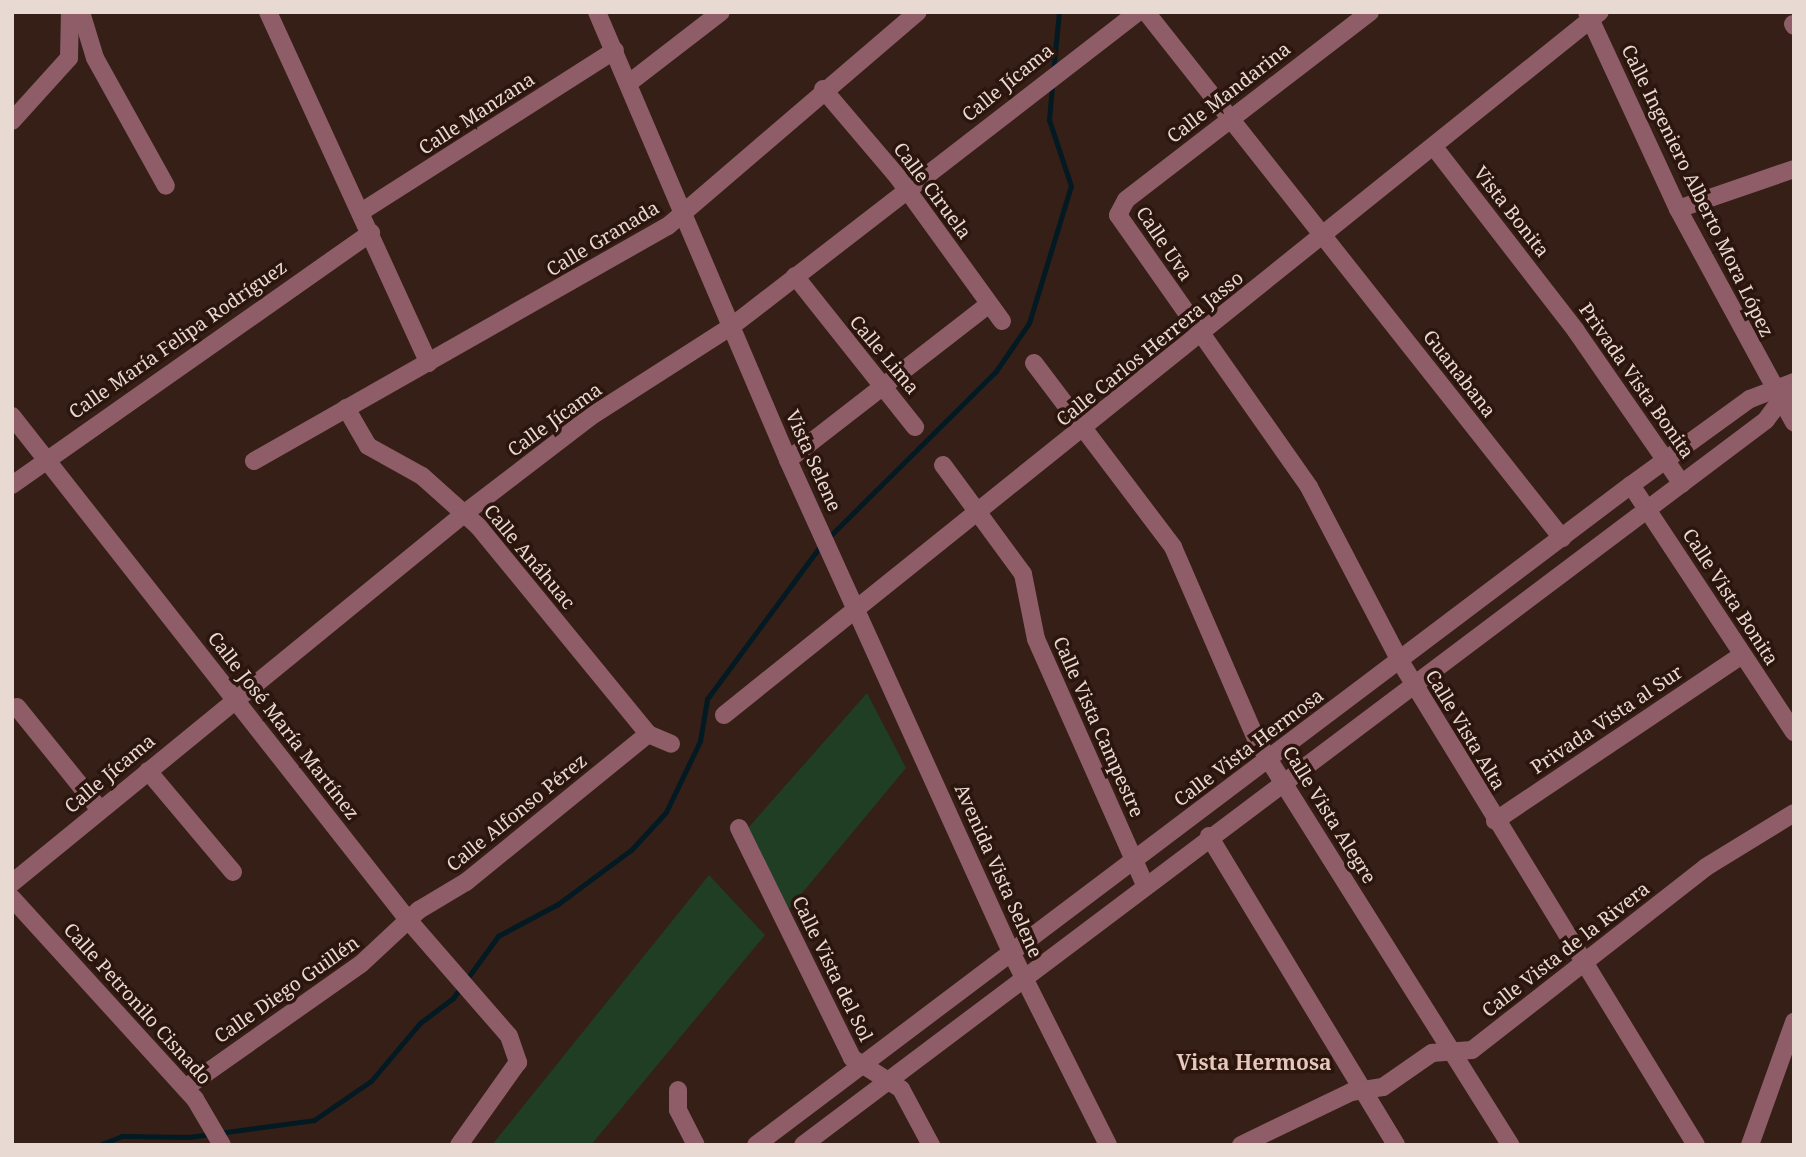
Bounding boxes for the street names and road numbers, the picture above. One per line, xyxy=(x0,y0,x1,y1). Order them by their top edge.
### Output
street label: Calle Mandarina xyxy=(1163,38,1295,148)
street label: Calle Jícama xyxy=(958,39,1058,127)
street label: Calle Ingeniero Alberto Mora López xyxy=(1616,41,1778,341)
street label: Calle Manzana xyxy=(415,68,539,160)
street label: Calle Ciruela xyxy=(888,138,976,244)
street label: Vista Bonita xyxy=(1468,162,1554,262)
street label: Calle Granada xyxy=(543,196,663,282)
street label: Calle Uva xyxy=(1131,203,1197,285)
street label: Calle María Felipa Rodríguez xyxy=(65,256,291,424)
street label: Calle Carlos Herrera Jasso xyxy=(1052,267,1248,431)
street label: Privada Vista Bonita xyxy=(1574,299,1698,463)
street label: Calle Lima xyxy=(844,311,924,399)
street label: Guanabana xyxy=(1418,326,1500,422)
street label: Calle Jícama xyxy=(503,378,607,462)
street label: Vista Selene xyxy=(780,407,846,515)
street label: Calle Anáhuac xyxy=(479,500,579,614)
street label: Calle Vista Bonita xyxy=(1677,524,1783,670)
street label: Calle José María Martínez xyxy=(203,627,363,825)
street label: Calle Vista Campestre xyxy=(1048,633,1148,821)
street label: Privada Vista al Sur xyxy=(1527,661,1687,779)
street label: Calle Vista Alta xyxy=(1420,666,1510,794)
street label: Calle Vista Hermosa xyxy=(1170,684,1328,812)
street label: Calle Jícama xyxy=(60,730,160,818)
street label: Calle Vista Alegre xyxy=(1278,742,1380,888)
street label: Calle Alfonso Pérez xyxy=(442,749,592,877)
street label: Avenida Vista Selene xyxy=(949,781,1047,961)
street label: Calle Vista de la Rivera xyxy=(1478,878,1654,1022)
street label: Calle Vista del Sol xyxy=(787,893,877,1045)
street label: Calle Petronilo Cisnado xyxy=(58,919,216,1089)
street label: Calle Diego Guillén xyxy=(210,932,364,1048)

